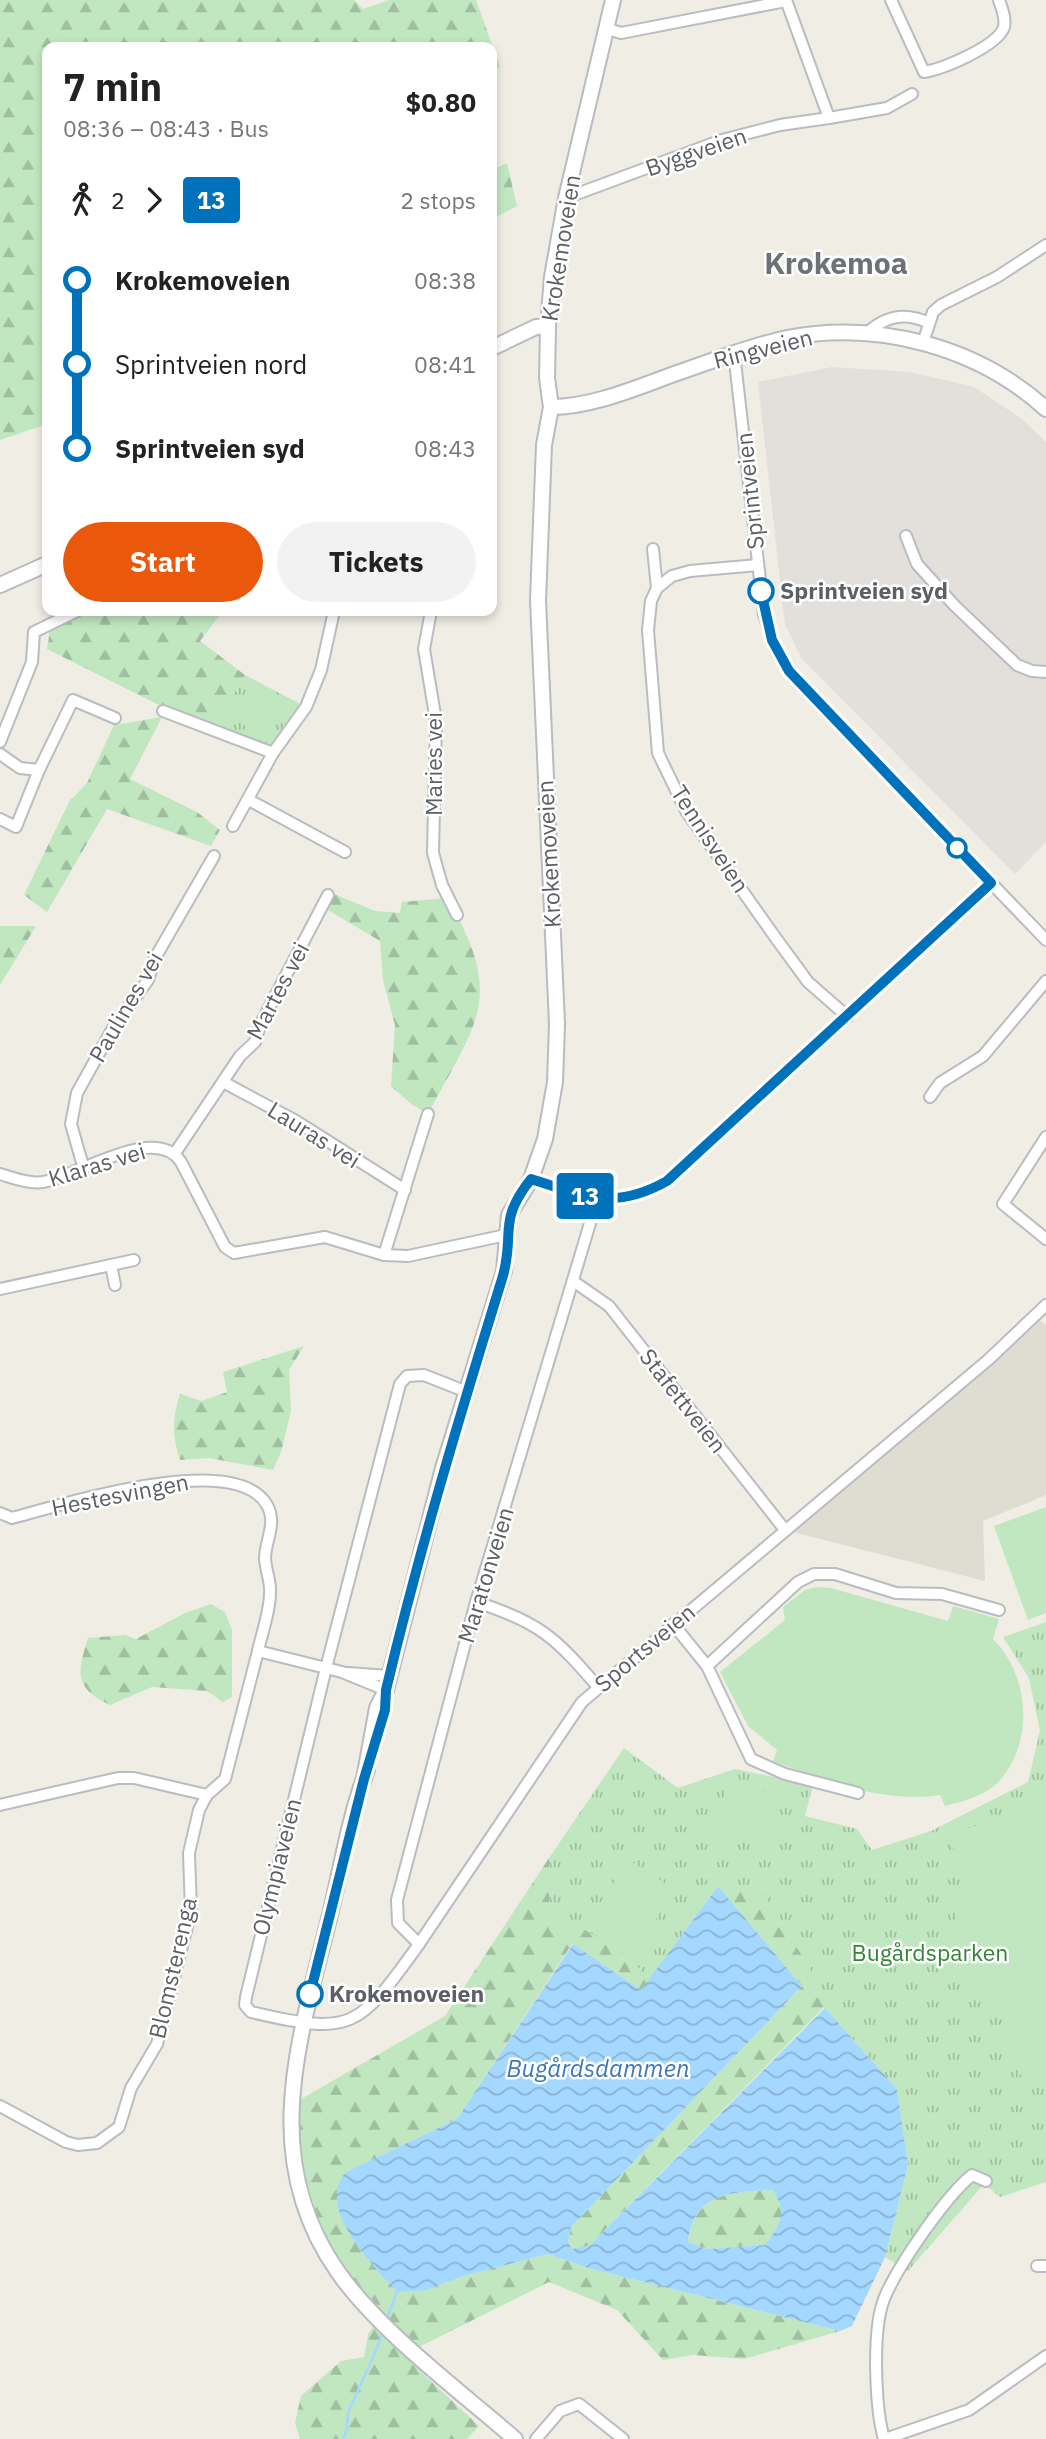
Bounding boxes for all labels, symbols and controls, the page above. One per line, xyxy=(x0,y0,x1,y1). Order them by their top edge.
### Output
text: 7 min xyxy=(63,62,162,111)
text: $0.80 xyxy=(406,85,476,119)
text: 08:36 – 08:43 · Bus xyxy=(63,113,269,143)
street label: Byggveien xyxy=(641,120,750,182)
street label: Krokemoveien xyxy=(534,172,586,323)
icon: walk xyxy=(63,181,101,219)
icon: forward xyxy=(135,181,173,219)
text: 13 xyxy=(197,184,226,216)
text: 2 xyxy=(111,185,125,215)
text: 2 stops xyxy=(400,185,476,215)
district label: Krokemoa xyxy=(764,243,908,282)
text: Krokemoveien xyxy=(115,263,290,297)
text: 08:38 xyxy=(414,265,476,295)
street label: Ringveien xyxy=(710,321,815,375)
text: Sprintveien nord xyxy=(115,347,307,381)
text: 08:41 xyxy=(414,349,476,379)
text: Sprintveien syd xyxy=(115,431,305,465)
street label: Sprintveien xyxy=(728,431,770,551)
text: 08:43 xyxy=(414,433,476,463)
button: Start xyxy=(63,522,263,602)
button: Tickets xyxy=(277,522,476,602)
place label: Sprintveien syd xyxy=(780,575,948,605)
marker: Sprintveien syd xyxy=(748,578,774,604)
street label: Maries vei xyxy=(418,712,448,816)
street label: Krokemoveien xyxy=(529,779,567,929)
street label: Tennisveien xyxy=(665,779,757,898)
unlabelled marker xyxy=(947,838,967,858)
street label: Martes vei xyxy=(239,937,315,1044)
street label: Paulines vei xyxy=(81,946,169,1067)
street label: Lauras vei xyxy=(263,1094,366,1174)
street label: Klaras vei xyxy=(45,1135,149,1193)
line badge: 13 xyxy=(554,1173,616,1219)
text: 13 xyxy=(571,1180,599,1212)
street label: Stafettveien xyxy=(634,1342,734,1459)
street label: Hestesvingen xyxy=(49,1466,191,1522)
street label: Maratonveien xyxy=(450,1503,520,1646)
street label: Sportsveien xyxy=(588,1596,701,1698)
street label: Olympiaveien xyxy=(245,1795,308,1938)
street label: Blomsterenga xyxy=(141,1894,203,2041)
park label: Bugårdsparken xyxy=(852,1937,1008,1967)
place label: Krokemoveien xyxy=(329,1978,484,2008)
marker: Krokemoveien xyxy=(297,1981,323,2007)
water label: Bugårdsdammen xyxy=(507,2052,689,2084)

